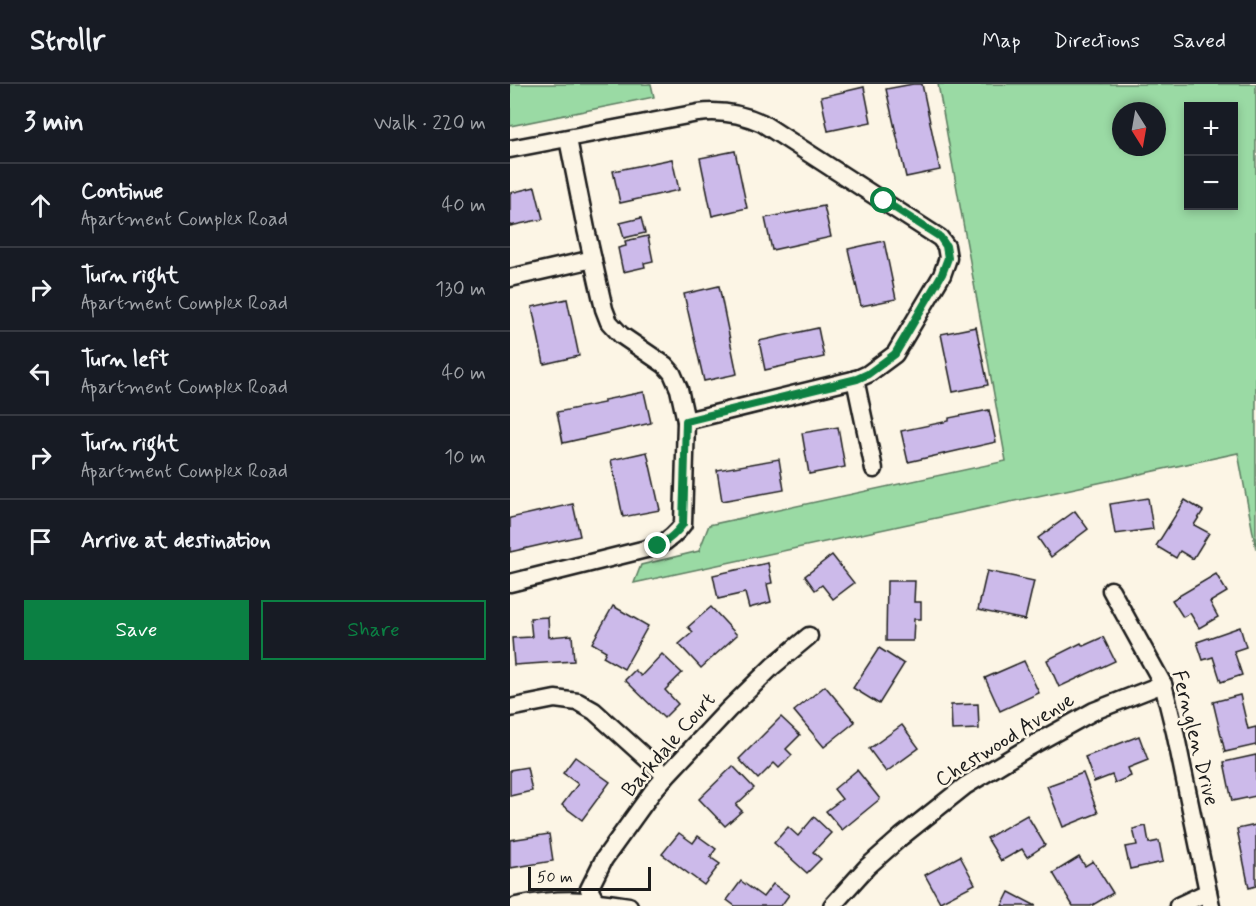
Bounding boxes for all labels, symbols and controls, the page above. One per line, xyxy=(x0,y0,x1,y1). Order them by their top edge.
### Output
text: Strollr xyxy=(30,23,105,60)
text: Map xyxy=(982,27,1021,55)
text: Directions xyxy=(1054,27,1140,55)
text: Saved xyxy=(1173,27,1226,55)
north arrow xyxy=(1112,102,1166,156)
map controls xyxy=(1184,102,1238,210)
button: + xyxy=(1184,102,1238,156)
text: 3 min xyxy=(24,106,84,140)
text: Walk · 220 m xyxy=(374,110,486,137)
button: − xyxy=(1184,156,1238,210)
text: Continue xyxy=(81,178,163,206)
route start xyxy=(870,187,896,213)
icon: ahead xyxy=(24,189,57,222)
text: 40 m xyxy=(442,192,486,219)
text: Apartment Complex Road xyxy=(81,206,288,233)
text: Turn right xyxy=(81,262,179,290)
icon: right xyxy=(24,273,57,306)
text: 130 m xyxy=(435,276,486,303)
text: Apartment Complex Road xyxy=(81,290,288,317)
text: Turn left xyxy=(81,346,169,374)
icon: left xyxy=(24,357,57,390)
text: 40 m xyxy=(442,360,486,387)
text: Apartment Complex Road xyxy=(81,374,288,401)
text: Turn right xyxy=(81,430,179,458)
icon: right xyxy=(24,441,57,474)
text: 10 m xyxy=(444,444,486,471)
text: Apartment Complex Road xyxy=(81,458,288,485)
icon: arrive xyxy=(24,525,57,558)
text: Arrive at destination xyxy=(81,527,271,555)
route end xyxy=(644,532,670,558)
button: Save xyxy=(24,600,249,660)
button: Share xyxy=(261,600,486,660)
street label: Fernglen Drive xyxy=(1165,667,1225,809)
street label: Chestwood Avenue xyxy=(930,686,1080,794)
street label: Barkdale Court xyxy=(616,687,722,803)
scale bar xyxy=(528,864,651,892)
text: 50 m xyxy=(537,867,573,888)

